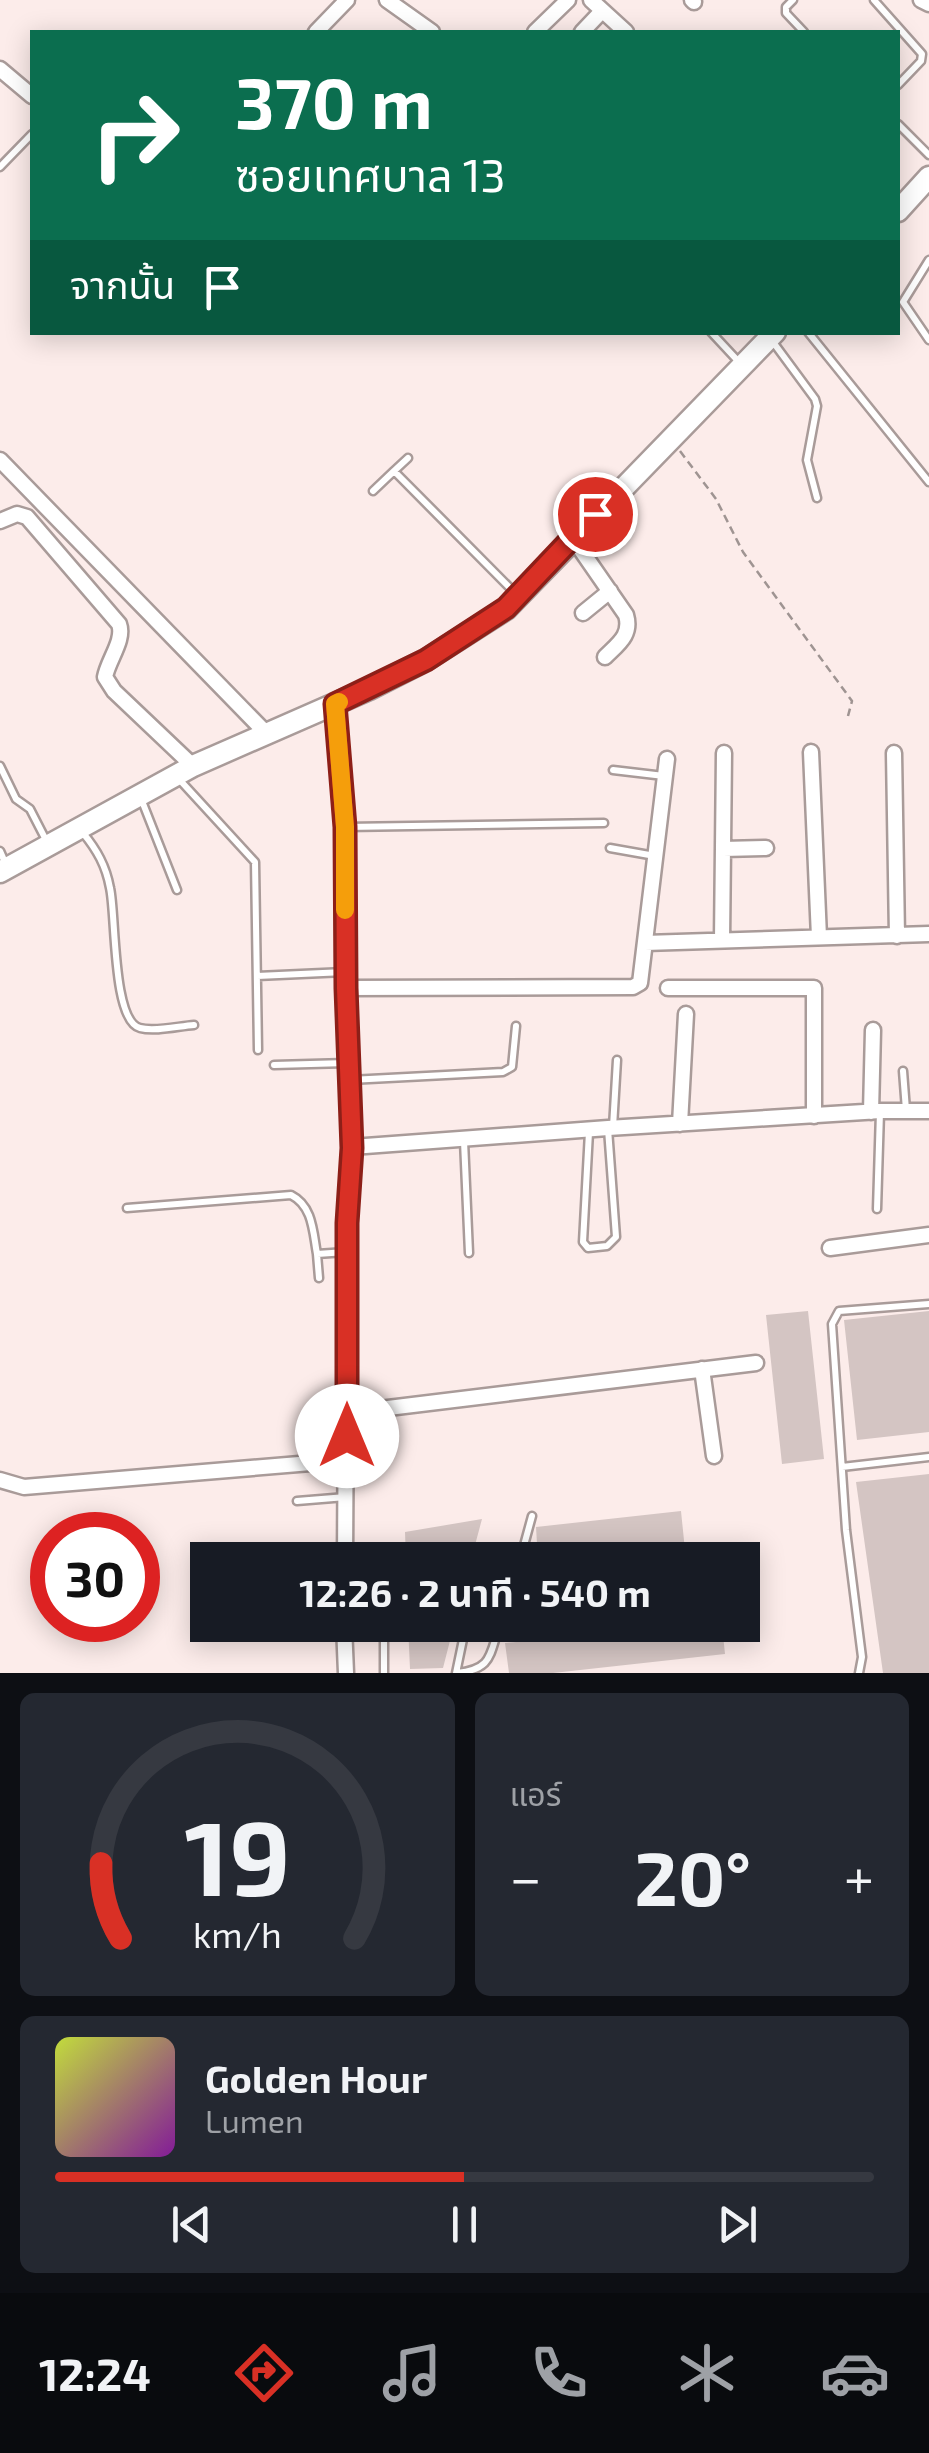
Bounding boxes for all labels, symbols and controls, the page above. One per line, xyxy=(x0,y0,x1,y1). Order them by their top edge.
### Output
text: 370 m xyxy=(235,59,433,143)
icon: right xyxy=(70,70,200,200)
text: ซอยเทศบาล 13 xyxy=(235,147,506,201)
icon: arrive xyxy=(195,260,250,315)
text: จากนั้น xyxy=(70,261,175,307)
pin xyxy=(553,472,638,557)
icon: arrive xyxy=(568,487,623,542)
position arrow xyxy=(295,1384,399,1488)
speed limit sign: 30 xyxy=(30,1512,160,1642)
text: 12:26 · 2 นาที · 540 m xyxy=(299,1569,651,1615)
text: แอร์ xyxy=(510,1774,561,1812)
text: 19 xyxy=(184,1792,290,1917)
text: 20° xyxy=(634,1831,751,1921)
text: − xyxy=(510,1843,542,1909)
text: + xyxy=(844,1843,874,1909)
text: km/h xyxy=(193,1912,282,1955)
text: Golden Hour xyxy=(205,2055,427,2101)
text: Lumen xyxy=(205,2101,304,2139)
icon: previous xyxy=(164,2197,219,2252)
icon: pause xyxy=(437,2197,492,2252)
icon: next xyxy=(710,2197,765,2252)
icon: directions xyxy=(229,2338,299,2408)
icon: music xyxy=(377,2338,447,2408)
icon: phone xyxy=(524,2338,594,2408)
icon: climate xyxy=(672,2338,742,2408)
icon: car xyxy=(820,2338,890,2408)
text: 12:24 xyxy=(39,2346,151,2400)

